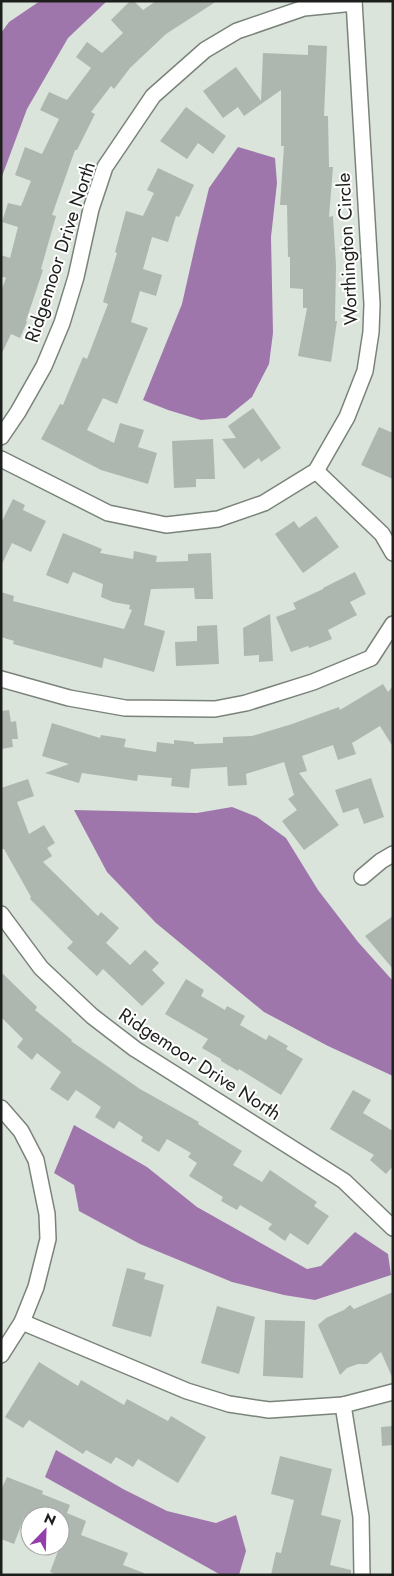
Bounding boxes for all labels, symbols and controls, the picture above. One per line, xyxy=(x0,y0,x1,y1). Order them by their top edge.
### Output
street label: Ridgemoor Drive North xyxy=(18,158,102,346)
street label: Worthington Circle xyxy=(330,172,364,326)
street label: Ridgemoor Drive North xyxy=(113,1001,287,1127)
north arrow xyxy=(20,1506,70,1556)
text: N xyxy=(41,1508,59,1530)

